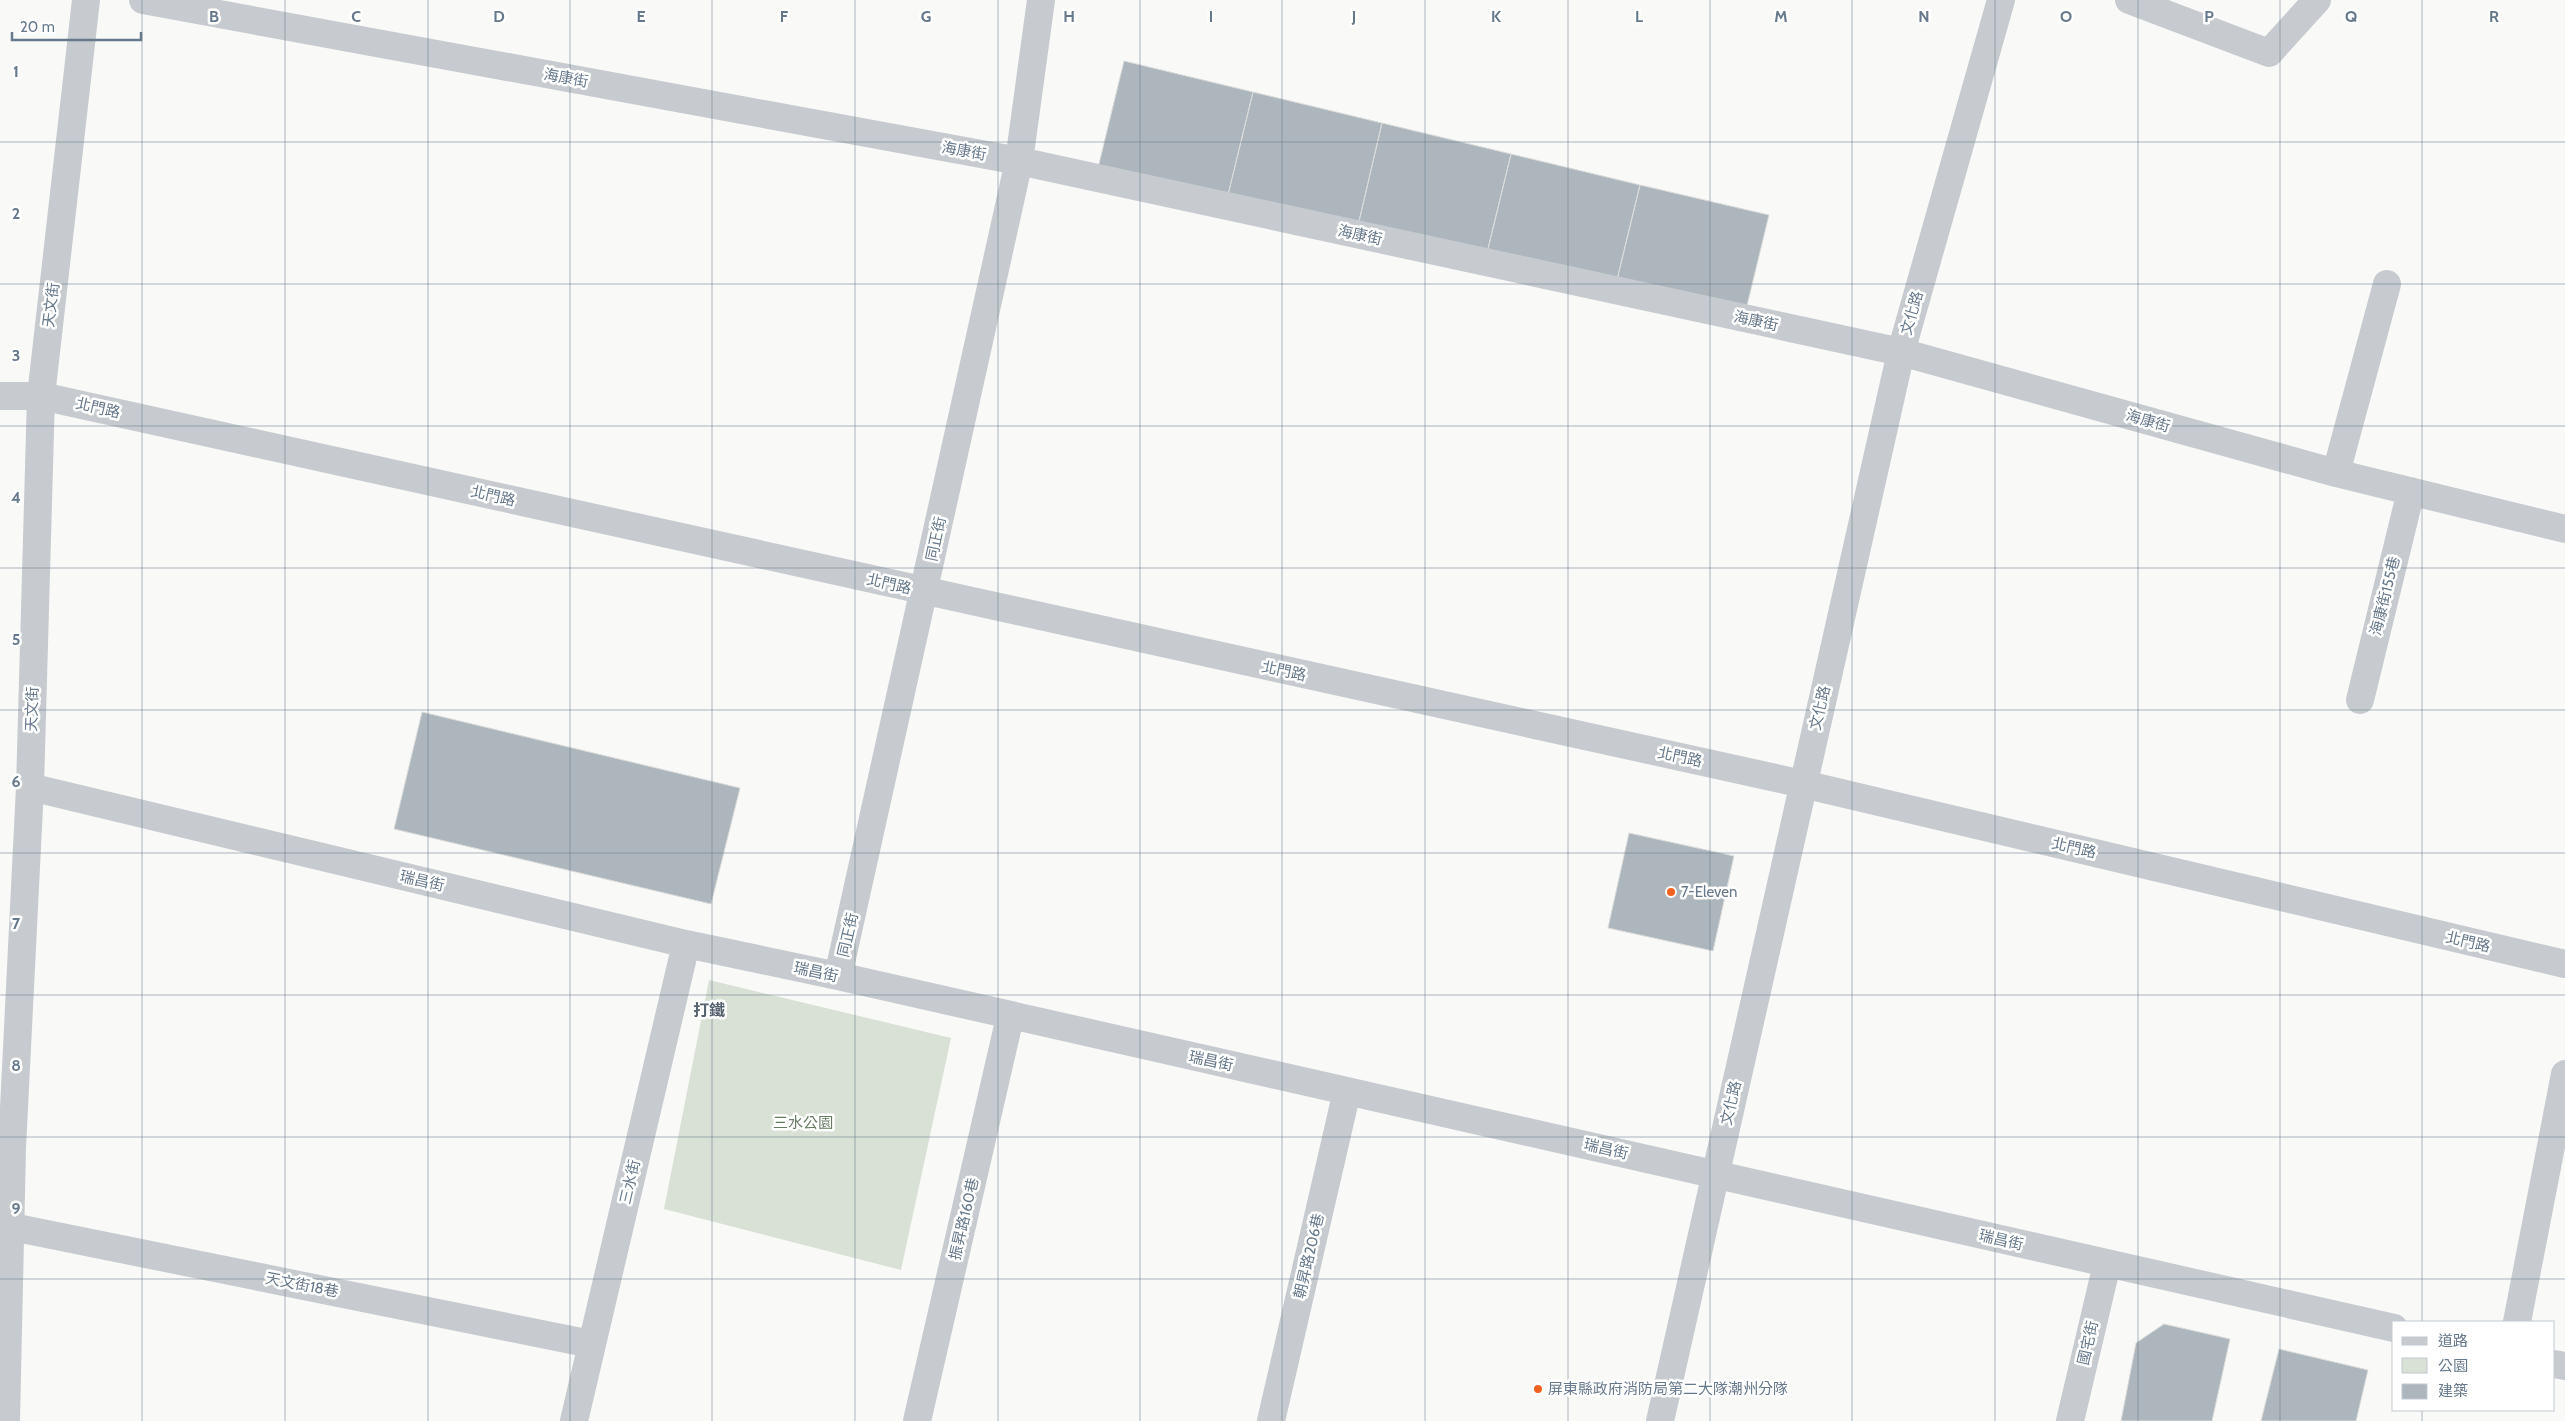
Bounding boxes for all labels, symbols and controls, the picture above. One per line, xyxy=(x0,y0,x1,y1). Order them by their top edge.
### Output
text: B xyxy=(209,7,219,26)
text: C xyxy=(351,7,361,26)
text: D xyxy=(493,7,505,26)
text: E xyxy=(636,7,646,26)
text: F xyxy=(780,7,789,26)
text: G xyxy=(921,7,931,26)
text: H xyxy=(1063,7,1075,26)
text: I xyxy=(1209,7,1213,26)
text: J xyxy=(1351,7,1356,26)
text: K xyxy=(1491,7,1501,26)
text: L xyxy=(1635,7,1643,26)
text: M xyxy=(1774,7,1788,26)
text: N xyxy=(1918,7,1930,26)
text: O xyxy=(2060,7,2072,26)
text: P xyxy=(2204,7,2214,26)
text: Q xyxy=(2345,7,2357,26)
text: R xyxy=(2489,7,2499,26)
scale bar xyxy=(12,10,141,42)
text: 20 m xyxy=(20,18,55,36)
text: 1 xyxy=(13,62,19,81)
street label: 海康街 xyxy=(542,65,590,91)
street label: 海康街 xyxy=(940,138,988,164)
text: 2 xyxy=(12,204,20,223)
street label: 海康街 xyxy=(1336,222,1384,248)
street label: 天文街 xyxy=(39,282,63,328)
street label: 文化路 xyxy=(1897,289,1927,337)
street label: 海康街 xyxy=(1732,308,1780,334)
text: 3 xyxy=(12,346,20,365)
street label: 北門路 xyxy=(74,394,122,422)
street label: 海康街 xyxy=(2124,406,2172,436)
street label: 北門路 xyxy=(469,482,517,510)
text: 4 xyxy=(11,488,21,507)
street label: 同正街 xyxy=(923,515,949,563)
street label: 海康街155巷 xyxy=(2366,554,2404,638)
street label: 北門路 xyxy=(865,570,913,598)
text: 5 xyxy=(12,630,20,649)
street label: 北門路 xyxy=(1260,658,1308,684)
street label: 文化路 xyxy=(1806,684,1834,732)
street label: 天文街 xyxy=(22,686,42,732)
street label: 北門路 xyxy=(1656,744,1704,770)
text: 6 xyxy=(12,772,21,791)
street label: 北門路 xyxy=(2050,834,2098,862)
street label: 瑞昌街 xyxy=(398,867,446,895)
place label: 7-Eleven xyxy=(1681,883,1737,901)
marker: 7-Eleven xyxy=(1665,886,1677,898)
street label: 同正街 xyxy=(834,911,862,959)
text: 7 xyxy=(12,914,21,933)
street label: 北門路 xyxy=(2444,928,2492,956)
street label: 瑞昌街 xyxy=(792,959,840,985)
district label: 打鐵 xyxy=(693,1001,725,1020)
street label: 瑞昌街 xyxy=(1187,1048,1235,1074)
text: 8 xyxy=(11,1056,21,1075)
street label: 文化路 xyxy=(1717,1079,1745,1127)
park label: 三水公園 xyxy=(773,1114,833,1132)
street label: 瑞昌街 xyxy=(1582,1135,1630,1163)
street label: 三水街 xyxy=(616,1158,644,1206)
street label: 振昇路160巷 xyxy=(946,1176,982,1262)
text: 9 xyxy=(12,1199,21,1218)
street label: 朝昇路206巷 xyxy=(1290,1212,1328,1300)
street label: 瑞昌街 xyxy=(1977,1226,2025,1254)
street label: 天文街18巷 xyxy=(264,1269,340,1301)
street label: 國宅街 xyxy=(2074,1319,2102,1367)
legend xyxy=(2392,1321,2555,1411)
text: 道路 xyxy=(2438,1332,2468,1350)
text: 公園 xyxy=(2438,1357,2468,1375)
place label: 屏東縣政府消防局第二大隊潮州分隊 xyxy=(1548,1380,1788,1398)
text: 建築 xyxy=(2438,1382,2468,1400)
marker: 屏東縣政府消防局第二大隊潮州分隊 xyxy=(1532,1383,1544,1395)

